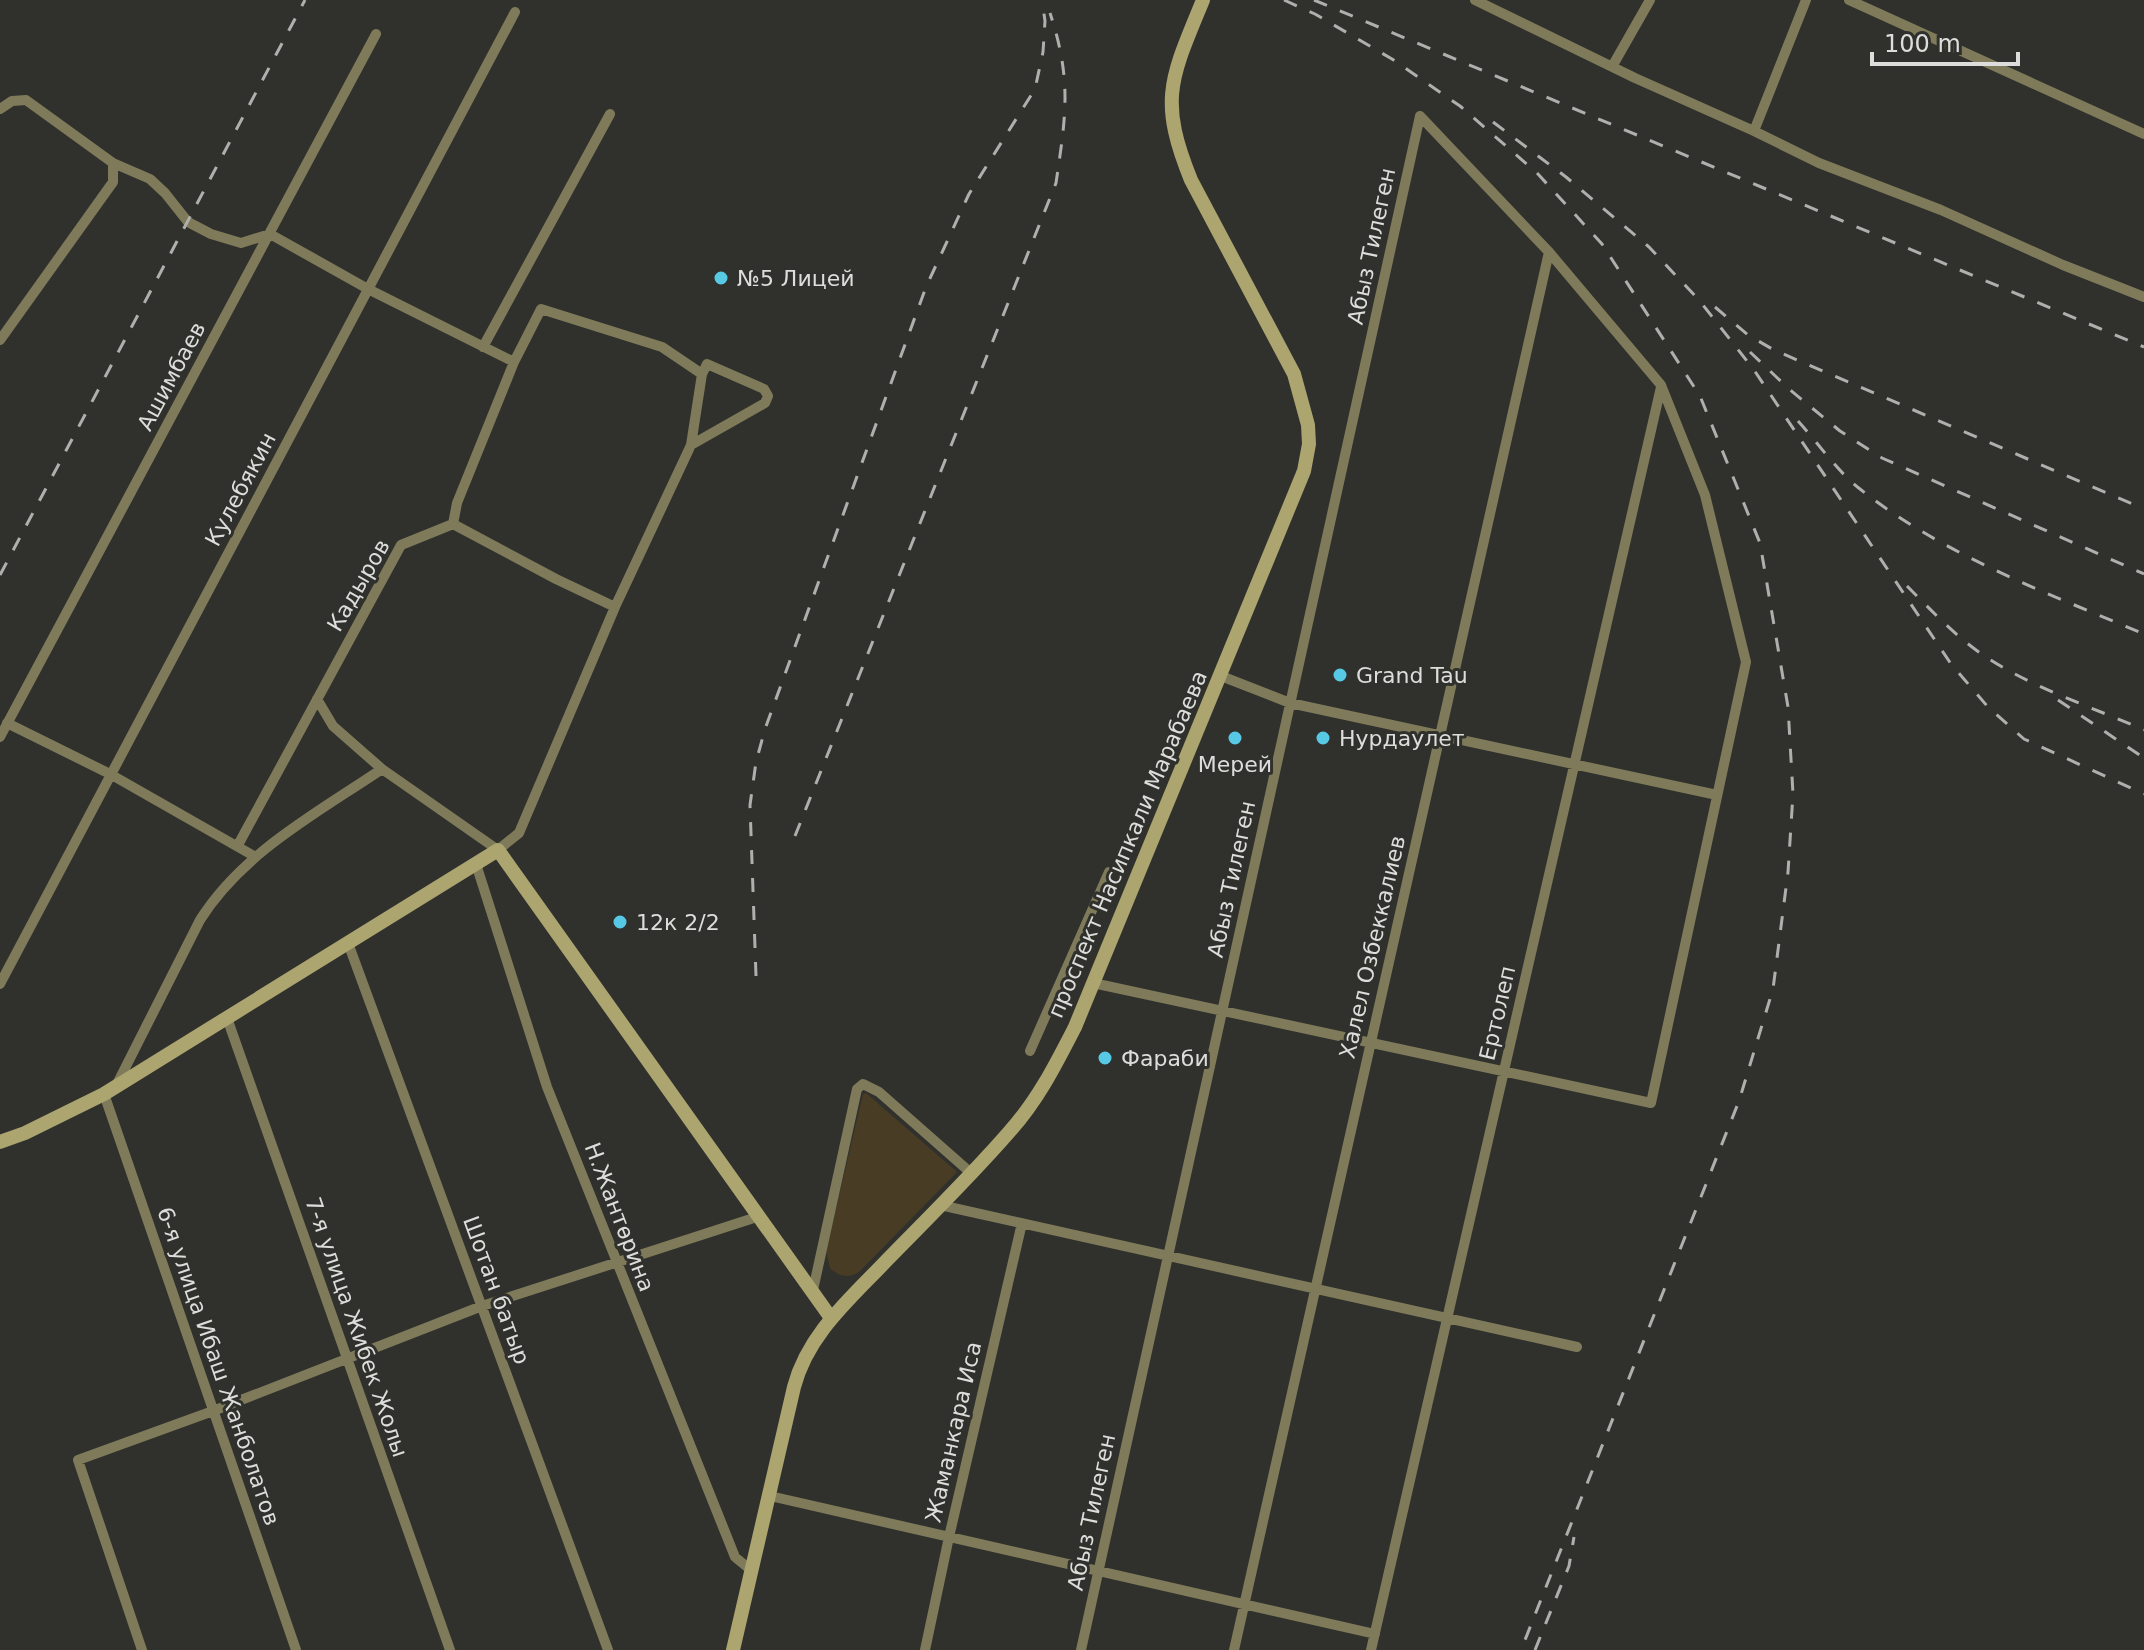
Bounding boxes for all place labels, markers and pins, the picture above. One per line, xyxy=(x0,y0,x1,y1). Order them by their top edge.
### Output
place label: №5 Лицей xyxy=(737,266,855,291)
marker: №5 Лицей xyxy=(712,269,730,287)
place label: Grand Tau xyxy=(1356,663,1468,688)
marker: Grand Tau xyxy=(1331,666,1349,684)
place label: Нурдаулет xyxy=(1339,726,1465,751)
marker: Мерей xyxy=(1226,729,1244,747)
marker: Нурдаулет xyxy=(1314,729,1332,747)
place label: Мерей xyxy=(1198,752,1272,777)
place label: 12к 2/2 xyxy=(636,910,720,935)
marker: 12к 2/2 xyxy=(611,913,629,931)
place label: Фараби xyxy=(1121,1046,1209,1071)
marker: Фараби xyxy=(1096,1049,1114,1067)

